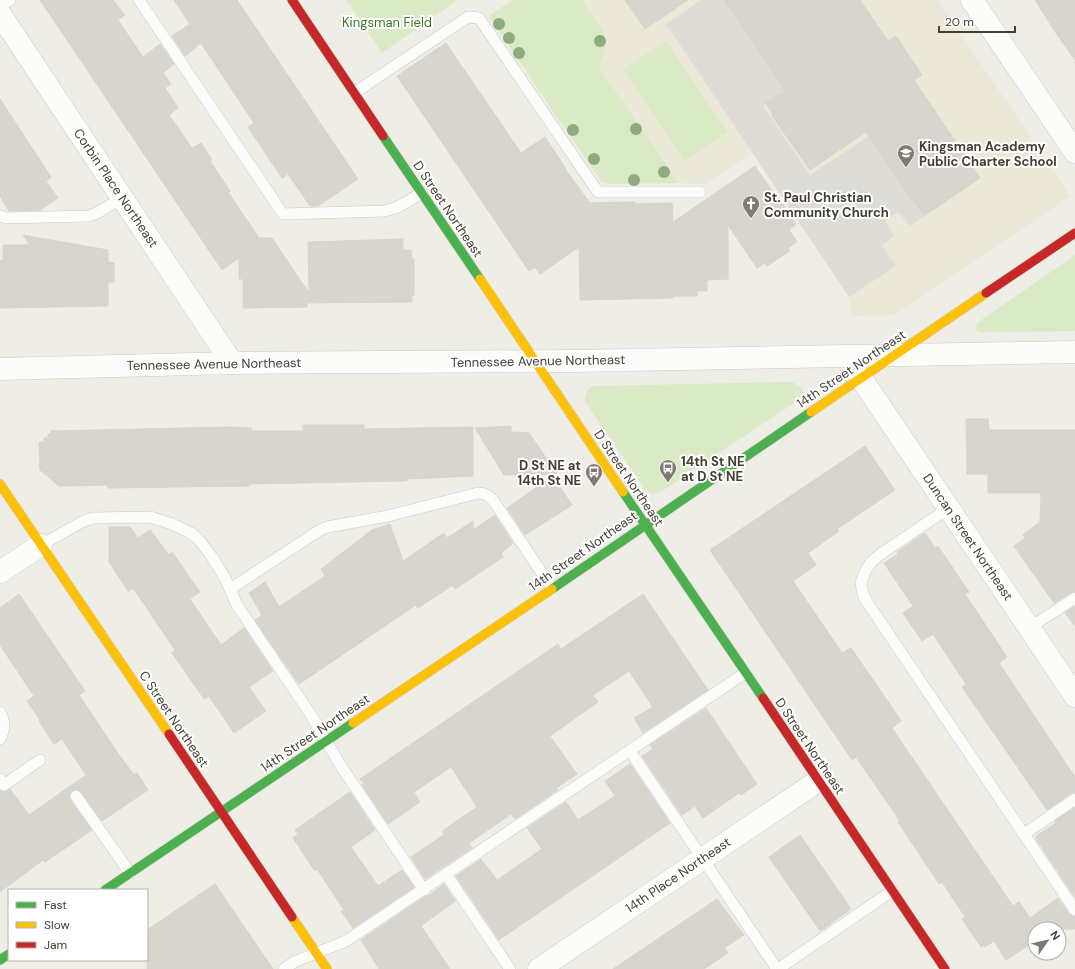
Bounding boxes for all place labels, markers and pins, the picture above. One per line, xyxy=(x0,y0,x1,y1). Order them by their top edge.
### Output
place label: Kingsman Academy Public Charter School xyxy=(919,138,1057,170)
school or university icon: Kingsman Academy Public Charter School xyxy=(896,143,916,168)
place label: St. Paul Christian Community Church xyxy=(764,189,889,221)
church icon: St. Paul Christian Community Church xyxy=(741,194,761,219)
place label: 14th St NE at D St NE xyxy=(681,453,745,485)
place label: D St NE at 14th St NE xyxy=(518,457,581,489)
bus stop icon: 14th St NE at D St NE xyxy=(658,458,678,483)
bus stop icon: D St NE at 14th St NE xyxy=(584,462,604,487)

